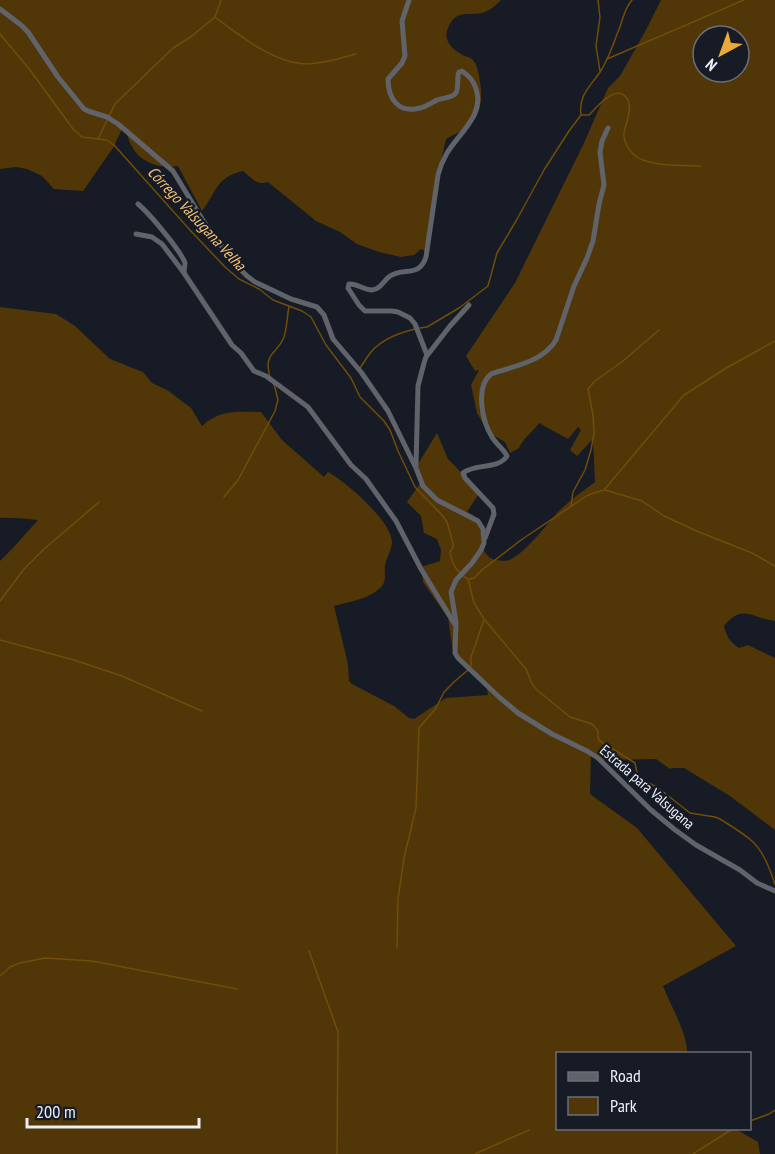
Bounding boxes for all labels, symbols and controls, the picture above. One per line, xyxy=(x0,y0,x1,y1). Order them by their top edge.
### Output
north arrow xyxy=(691,24,751,84)
text: N xyxy=(701,55,721,76)
water label: Córrego Valsugana Velha xyxy=(144,162,252,275)
street label: Estrada para Valsugana xyxy=(596,740,699,833)
legend xyxy=(556,1052,751,1130)
text: Road xyxy=(610,1064,641,1087)
scale bar xyxy=(27,1091,200,1129)
text: Park xyxy=(610,1094,637,1117)
text: 200 m xyxy=(36,1100,76,1123)

